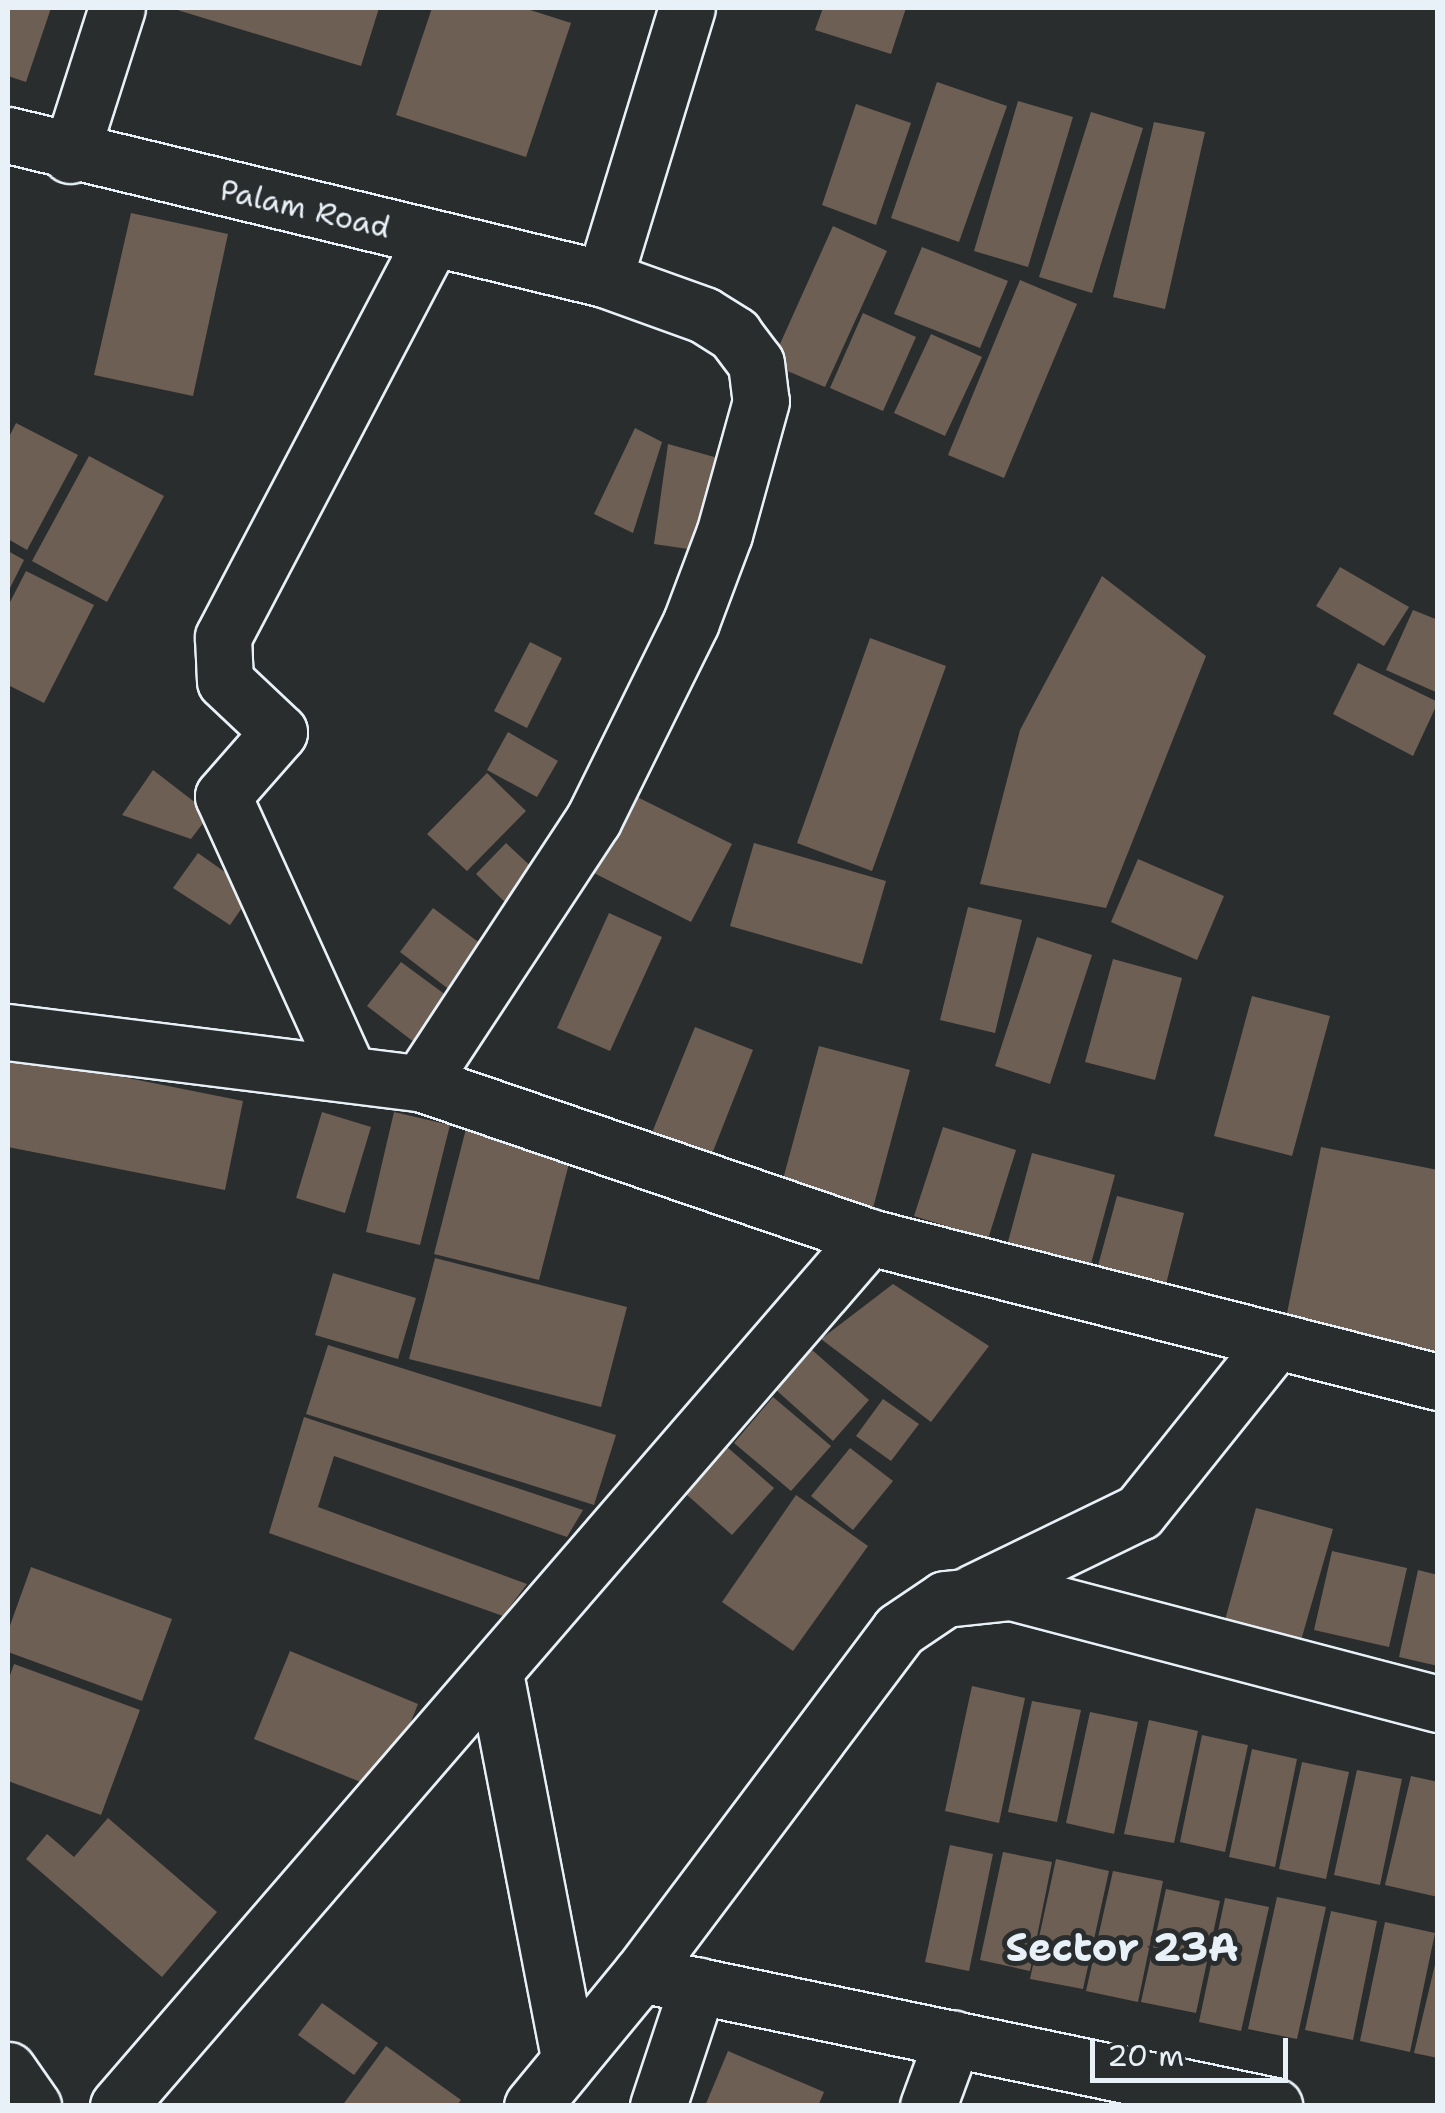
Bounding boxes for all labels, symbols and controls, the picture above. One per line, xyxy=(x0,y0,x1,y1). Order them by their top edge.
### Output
street label: Palam Road xyxy=(216,172,394,246)
district label: Sector 23A xyxy=(1005,1923,1239,1971)
scale bar xyxy=(1095,2018,1292,2080)
text: 20 m xyxy=(1107,2035,1184,2076)

